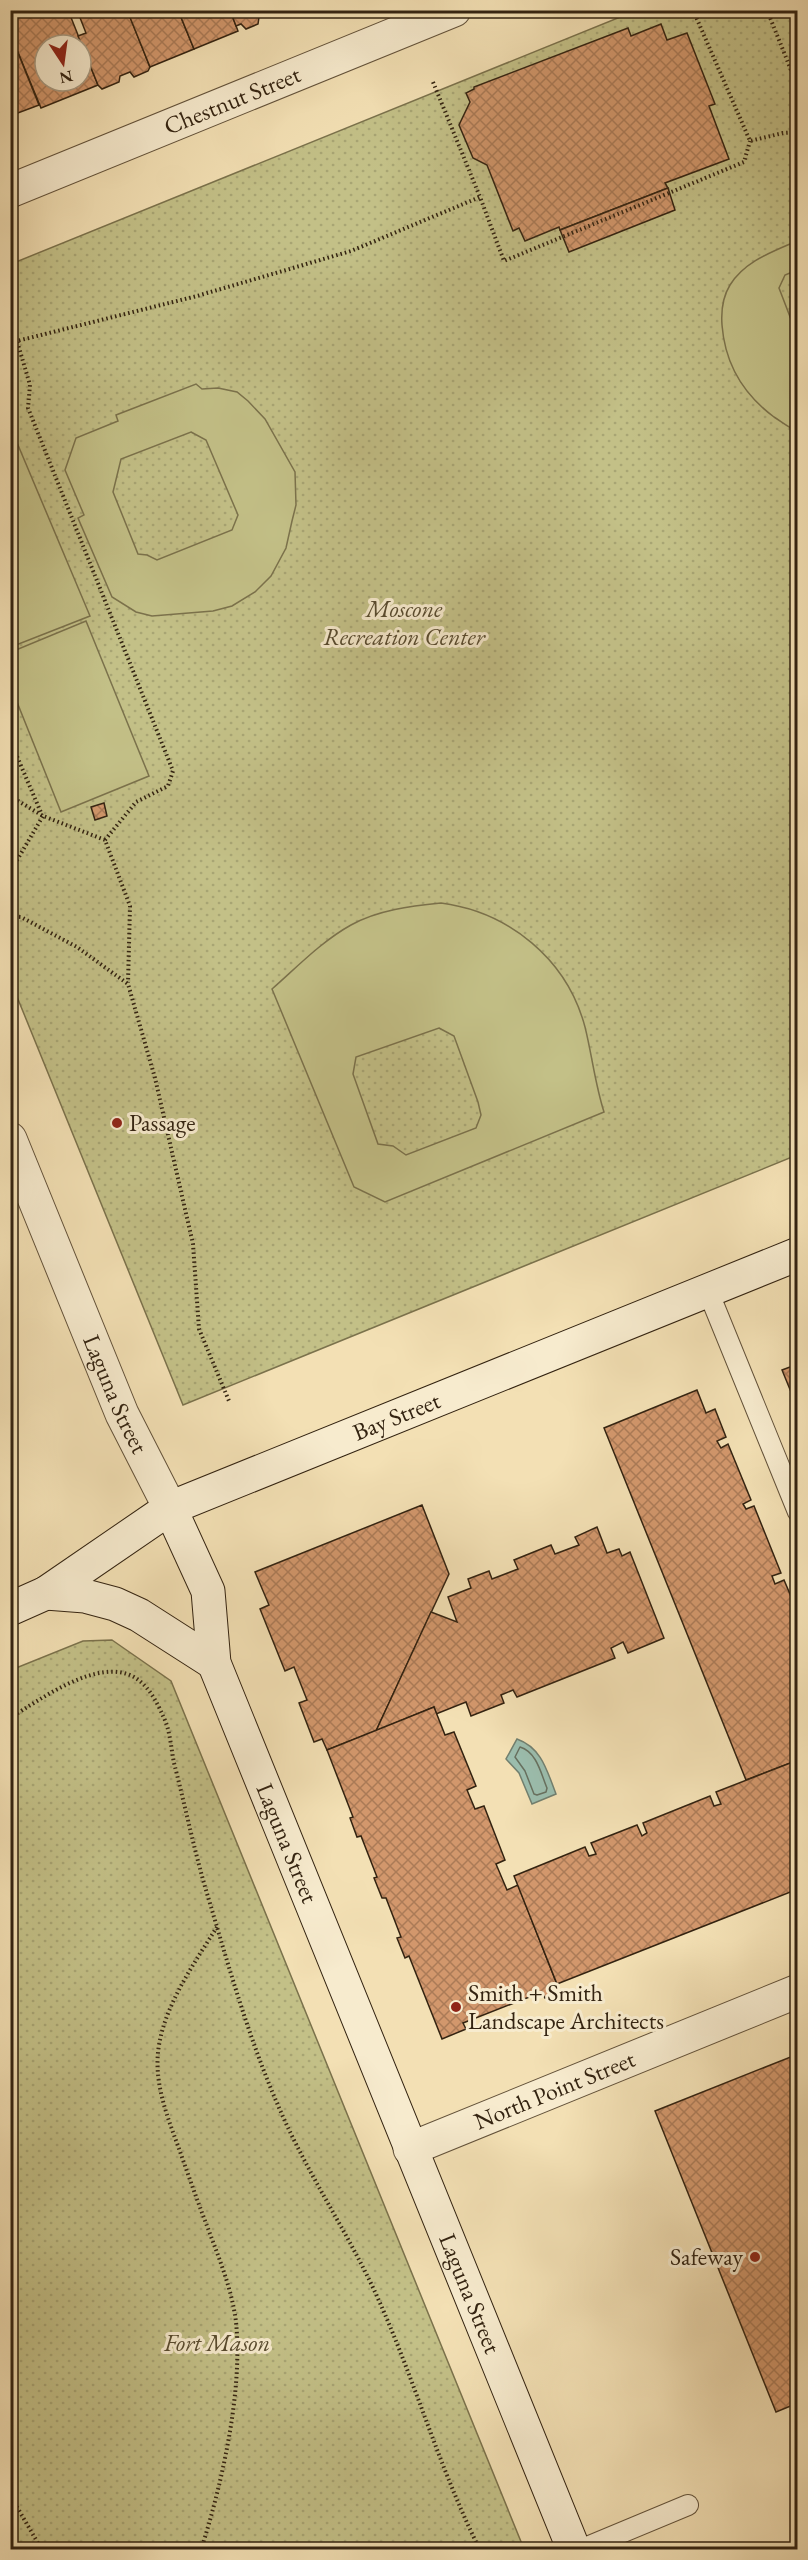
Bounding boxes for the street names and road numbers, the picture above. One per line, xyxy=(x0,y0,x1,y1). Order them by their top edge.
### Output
street label: Chestnut Street xyxy=(159,58,305,142)
street label: Laguna Street xyxy=(76,1330,156,1459)
street label: Bay Street xyxy=(348,1384,445,1447)
street label: Laguna Street xyxy=(249,1779,326,1908)
street label: North Point Street xyxy=(469,2043,640,2136)
street label: Laguna Street xyxy=(432,2229,509,2358)

